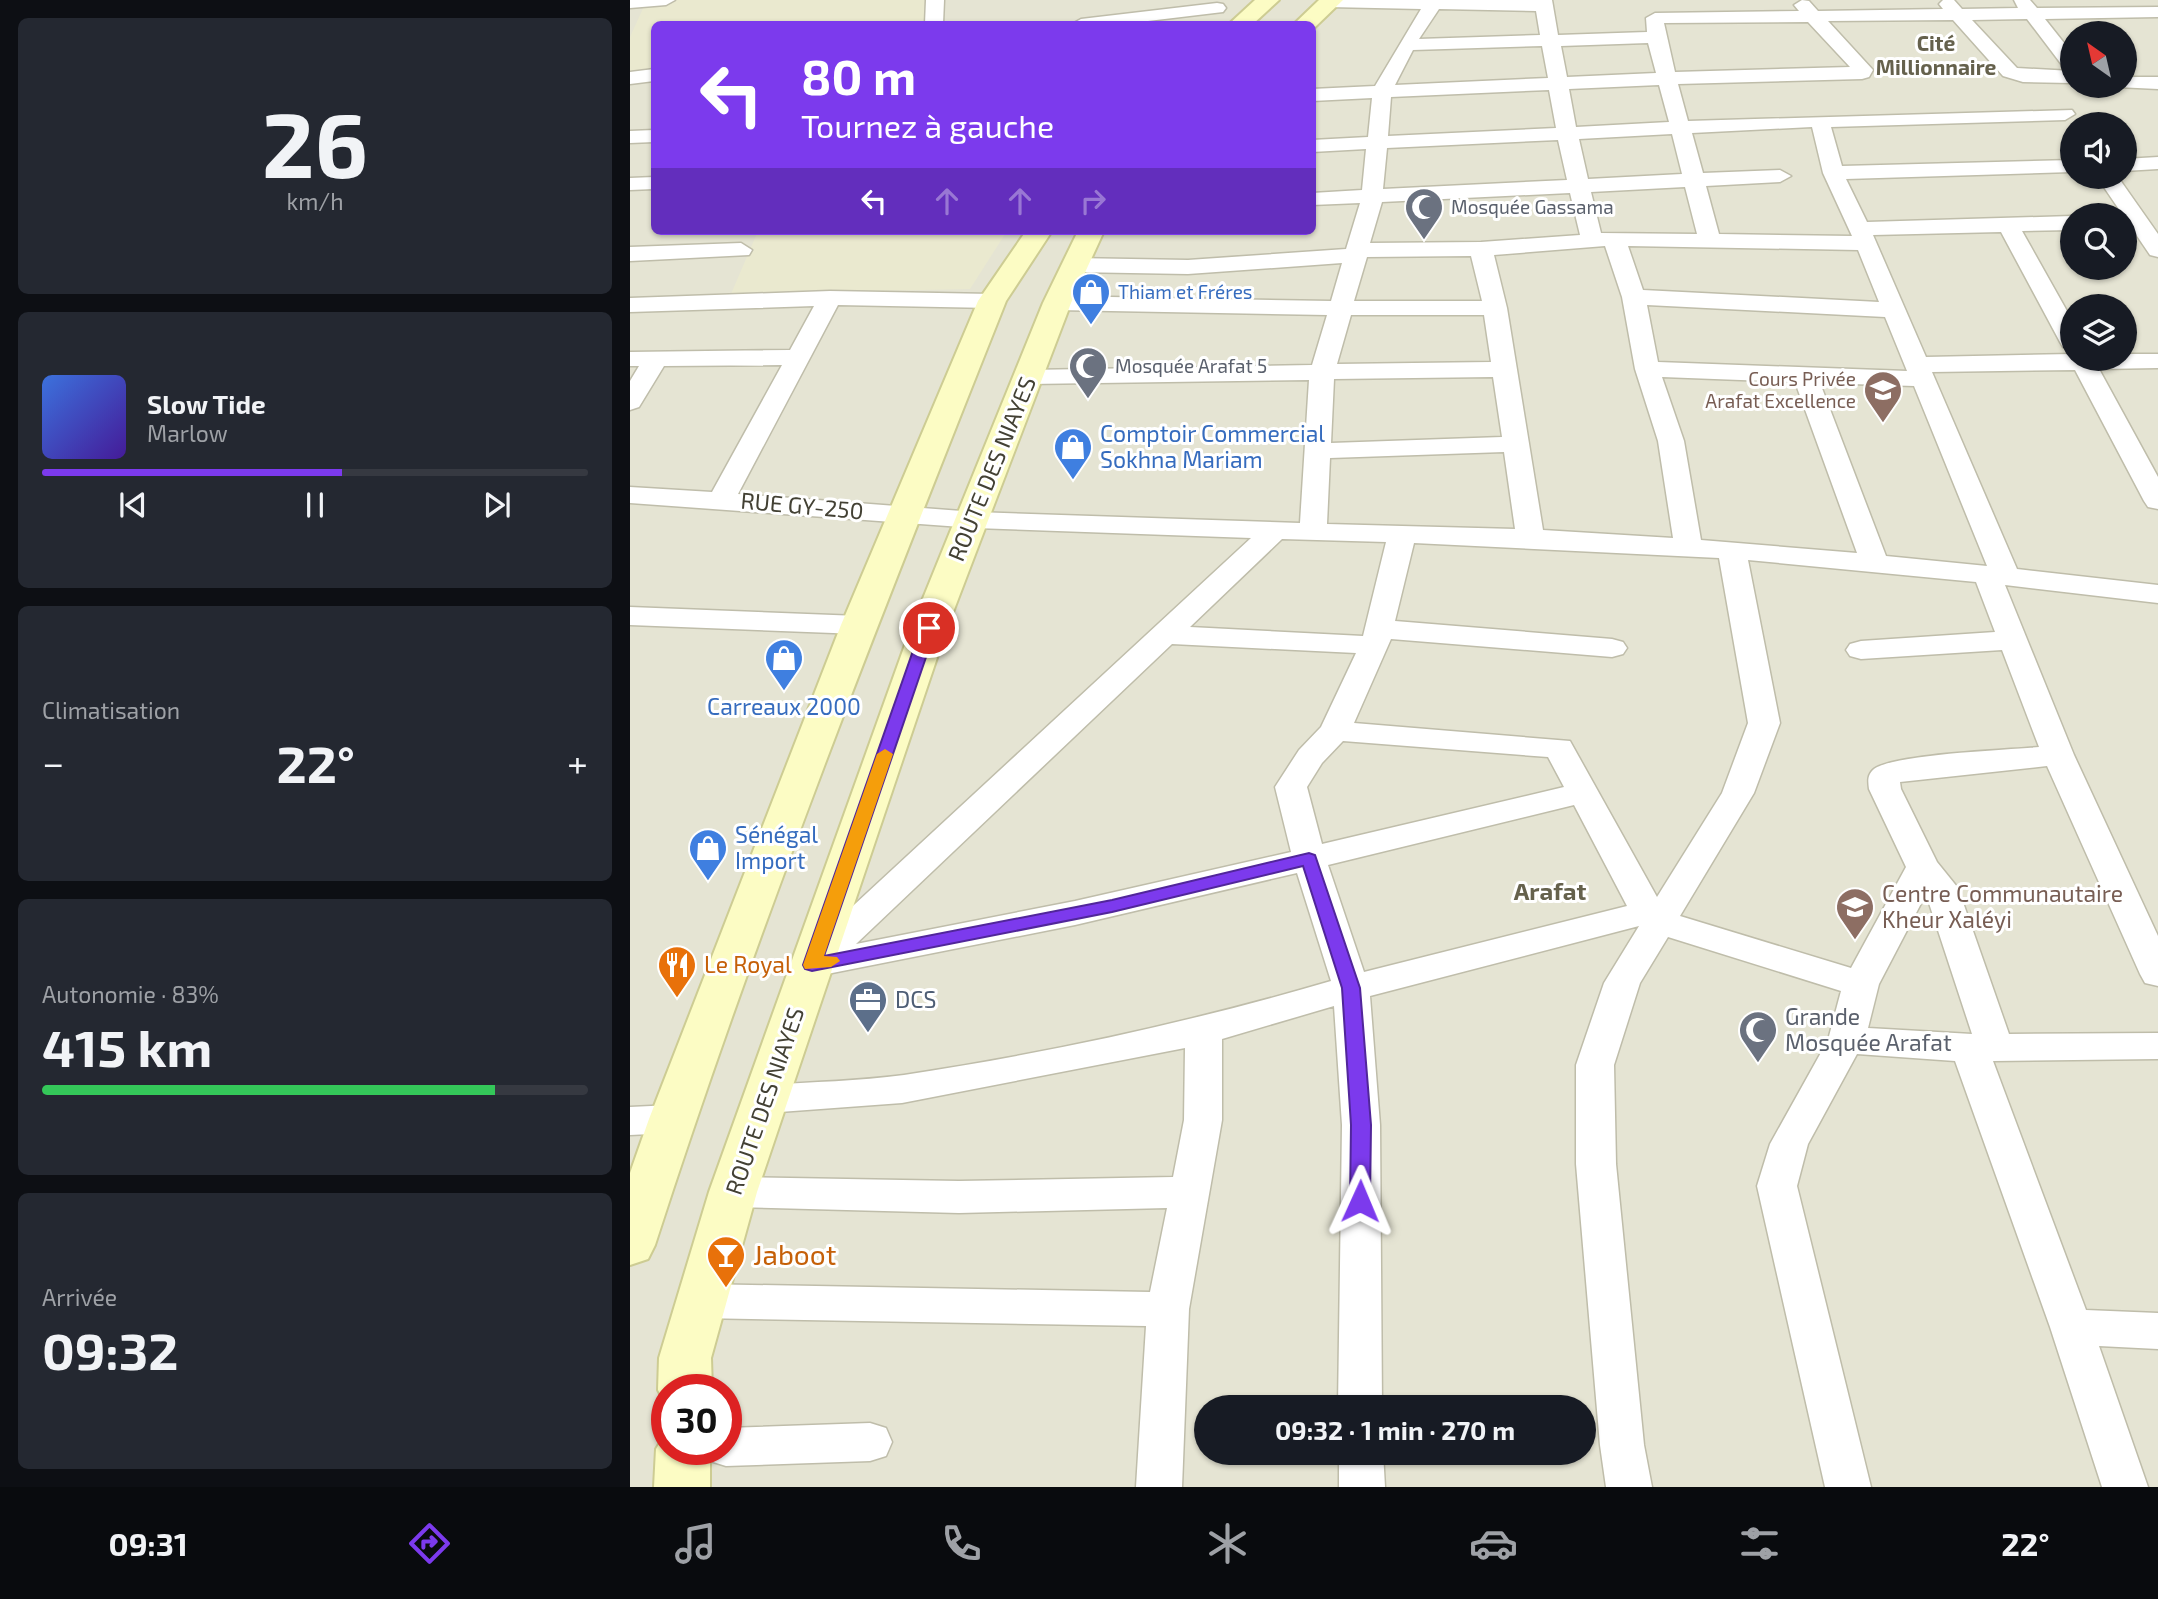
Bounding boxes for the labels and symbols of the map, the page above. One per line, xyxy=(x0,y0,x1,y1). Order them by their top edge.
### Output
north arrow xyxy=(2060,21,2137,98)
district label: Cité Millionnaire xyxy=(1876,30,1996,79)
mosque icon: Mosquée Gassama xyxy=(1403,186,1445,241)
place label: Mosquée Gassama xyxy=(1451,195,1614,218)
shop icon: Thiam et Fréres xyxy=(1070,271,1112,326)
place label: Thiam et Fréres xyxy=(1118,280,1253,303)
mosque icon: Mosquée Arafat 5 xyxy=(1067,345,1109,400)
place label: Mosquée Arafat 5 xyxy=(1115,354,1267,377)
place label: Cours Privée Arafat Excellence xyxy=(1705,367,1856,412)
school or university icon: Cours Privée Arafat Excellence xyxy=(1862,369,1904,424)
street label: ROUTE DES NIAYES xyxy=(941,372,1041,565)
place label: Comptoir Commercial Sokhna Mariam xyxy=(1100,419,1325,473)
shop icon: Comptoir Commercial Sokhna Mariam xyxy=(1052,426,1094,481)
street label: RUE GY-250 xyxy=(739,486,865,524)
pin xyxy=(899,598,959,658)
shop icon: Carreaux 2000 xyxy=(763,637,805,692)
place label: Carreaux 2000 xyxy=(707,692,861,720)
place label: Sénégal Import xyxy=(735,820,818,874)
shop icon: Sénégal Import xyxy=(687,827,729,882)
district label: Arafat xyxy=(1514,876,1587,905)
place label: Centre Communautaire Kheur Xaléyi xyxy=(1882,879,2123,933)
school or university icon: Centre Communautaire Kheur Xaléyi xyxy=(1834,886,1876,941)
restaurant icon: Le Royal xyxy=(656,944,698,999)
place label: Le Royal xyxy=(704,950,792,978)
office icon: DCS xyxy=(847,979,889,1034)
place label: DCS xyxy=(895,985,936,1013)
place label: Grande Mosquée Arafat xyxy=(1785,1002,1952,1056)
street label: ROUTE DES NIAYES xyxy=(719,1003,809,1198)
mosque icon: Grande Mosquée Arafat xyxy=(1737,1009,1779,1064)
position arrow xyxy=(1323,1164,1397,1238)
bar icon: Jaboot xyxy=(705,1234,747,1289)
place label: Jaboot xyxy=(753,1237,836,1271)
speed limit sign: 30 xyxy=(651,1374,742,1465)

